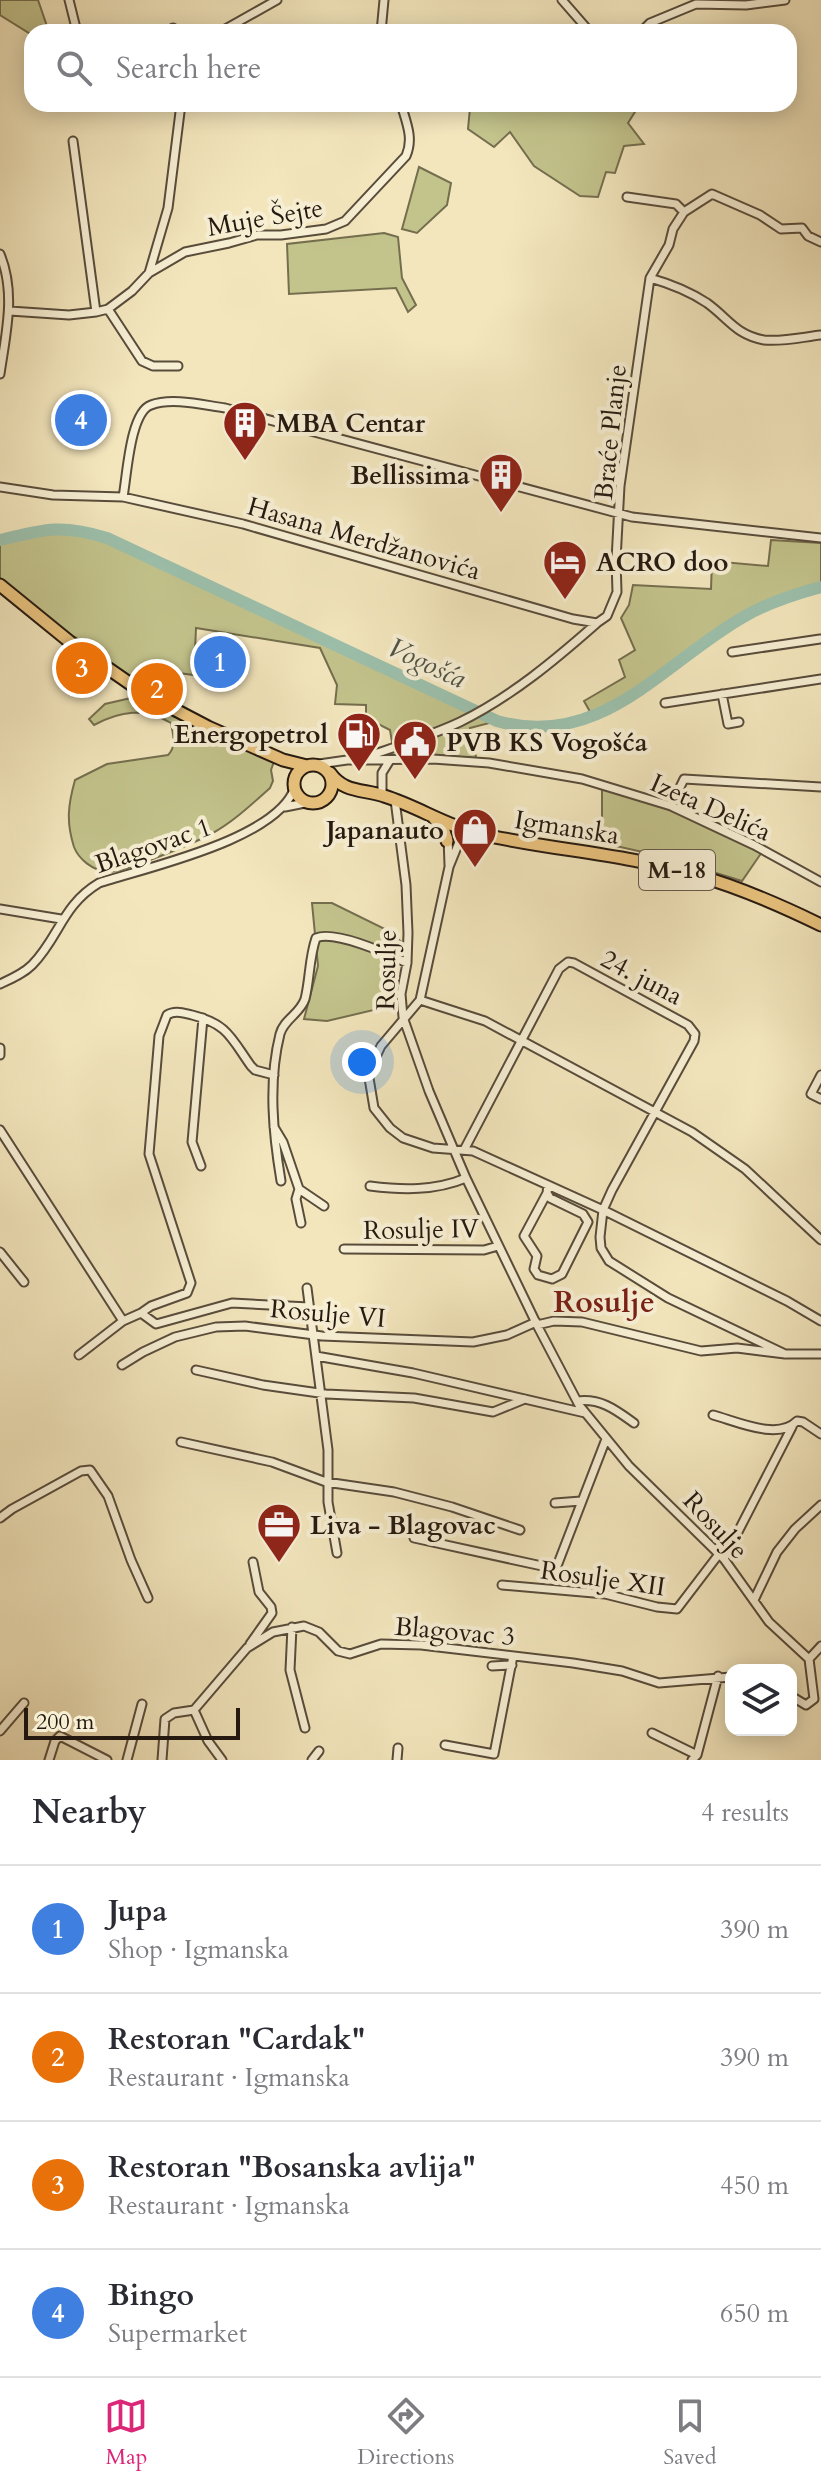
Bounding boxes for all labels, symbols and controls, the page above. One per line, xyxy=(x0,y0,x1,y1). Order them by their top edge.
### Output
search box xyxy=(24,24,797,112)
icon: search xyxy=(52,46,96,90)
text: Search here xyxy=(116,48,261,89)
street label: Muje Šejte xyxy=(204,190,326,245)
street label: Braće Planje xyxy=(586,363,635,502)
pin: 4 xyxy=(55,390,107,450)
building icon: MBA Centar xyxy=(221,399,269,462)
place label: MBA Centar xyxy=(276,406,426,441)
building icon: Bellissima xyxy=(477,451,525,514)
place label: Bellissima xyxy=(351,458,470,493)
street label: Hasana Merdžanovića xyxy=(243,488,484,588)
hotel icon: ACRO doo xyxy=(541,538,589,601)
place label: ACRO doo xyxy=(596,545,728,580)
water label: Vogošća xyxy=(381,628,472,698)
pin: 1 xyxy=(194,632,246,692)
pin: 3 xyxy=(56,638,108,698)
pin: 2 xyxy=(131,659,183,719)
fuel station icon: Energopetrol xyxy=(335,710,383,773)
place label: Energopetrol xyxy=(174,717,328,752)
public building icon: PVB KS Vogošća xyxy=(391,718,439,781)
place label: PVB KS Vogošća xyxy=(446,725,648,760)
street label: Izeta Delića xyxy=(645,765,777,850)
street label: Igmanska xyxy=(512,802,622,853)
shop icon: Japanauto xyxy=(451,806,499,869)
street label: Blagovac 1 xyxy=(90,809,216,882)
place label: Japanauto xyxy=(322,813,444,848)
road number: M-18 xyxy=(639,850,715,890)
street label: Rosulje xyxy=(368,929,405,1011)
street label: 24. juna xyxy=(595,941,689,1014)
your location xyxy=(342,1042,382,1082)
street label: Rosulje IV xyxy=(363,1211,480,1248)
district label: Rosulje xyxy=(553,1282,655,1323)
street label: Rosulje VI xyxy=(269,1291,387,1336)
street label: Rosulje xyxy=(675,1484,756,1567)
office icon: Liva - Blagovac xyxy=(255,1501,303,1564)
place label: Liva - Blagovac xyxy=(310,1508,496,1543)
street label: Rosulje XII xyxy=(538,1552,668,1605)
street label: Blagovac 3 xyxy=(393,1609,517,1654)
map controls xyxy=(725,1664,797,1736)
button: layers xyxy=(725,1664,797,1736)
scale bar xyxy=(24,1704,240,1740)
text: 200 m xyxy=(36,1707,94,1737)
text: Nearby xyxy=(32,1789,147,1835)
text: 4 results xyxy=(701,1795,789,1830)
text: Jupa xyxy=(108,1891,167,1932)
text: 1 xyxy=(51,1912,65,1947)
text: 390 m xyxy=(720,1912,789,1947)
text: Shop · Igmanska xyxy=(108,1932,289,1967)
text: Restoran "Cardak" xyxy=(108,2019,365,2060)
text: 2 xyxy=(51,2040,65,2075)
text: 390 m xyxy=(720,2040,789,2075)
text: Restaurant · Igmanska xyxy=(108,2060,350,2095)
text: Restoran "Bosanska avlija" xyxy=(108,2147,476,2188)
text: 3 xyxy=(51,2168,65,2203)
text: 450 m xyxy=(720,2168,789,2203)
text: Restaurant · Igmanska xyxy=(108,2188,350,2223)
text: Bingo xyxy=(108,2275,194,2316)
text: 4 xyxy=(51,2296,65,2331)
text: 650 m xyxy=(720,2296,789,2331)
text: Supermarket xyxy=(108,2316,247,2351)
tab: Map xyxy=(104,2394,148,2472)
tab: Directions xyxy=(357,2394,454,2472)
tab: Saved xyxy=(663,2394,717,2472)

